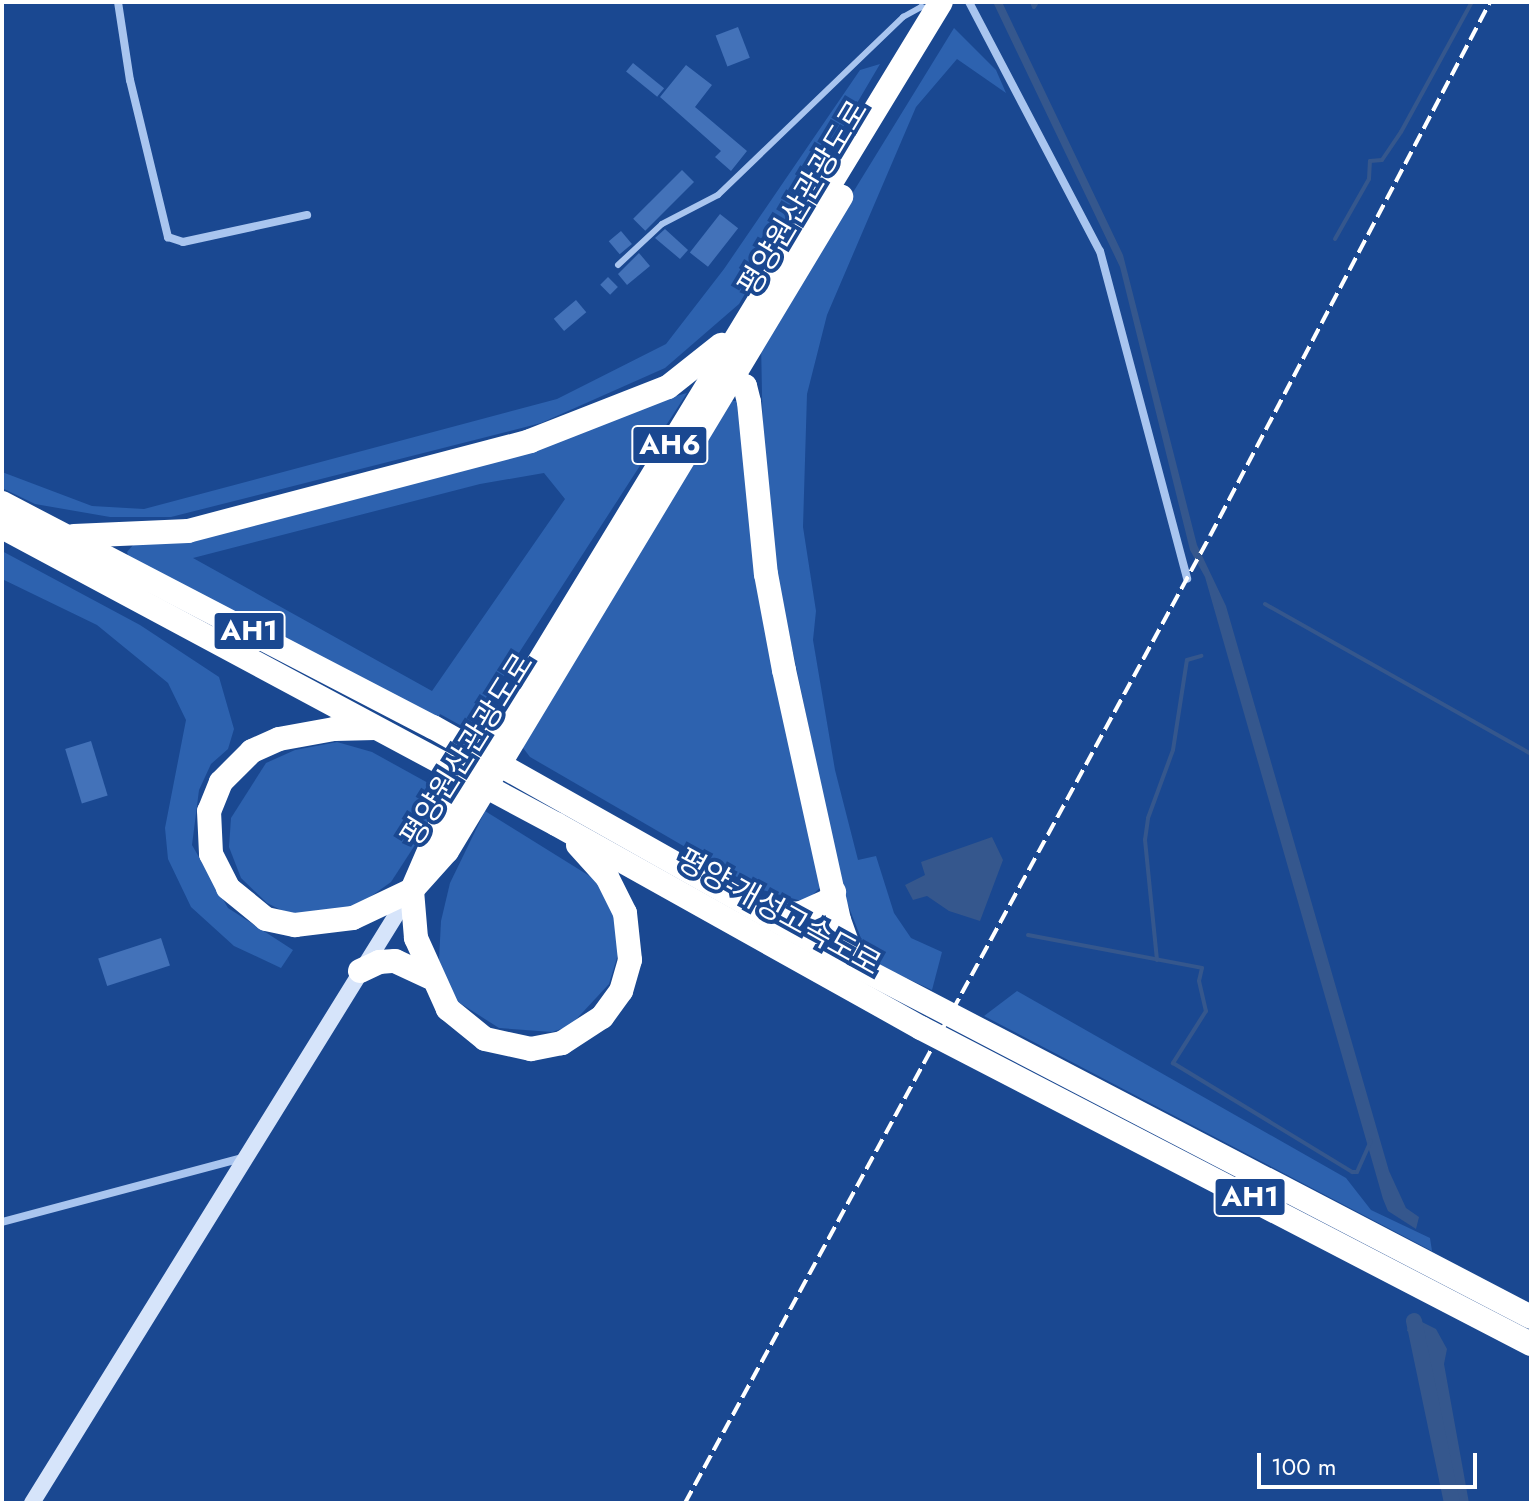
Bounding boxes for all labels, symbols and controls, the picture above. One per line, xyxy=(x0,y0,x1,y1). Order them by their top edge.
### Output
street label: 평양원산관광도로 xyxy=(731,94,875,302)
road number: AH6 xyxy=(630,421,710,469)
road number: AH1 xyxy=(211,607,287,655)
street label: 평양원산관광도로 xyxy=(393,647,541,853)
street label: 평양-개성고속도로 xyxy=(671,841,887,983)
road number: AH1 xyxy=(1212,1173,1288,1221)
scale bar xyxy=(1261,1437,1481,1487)
text: 100 m xyxy=(1271,1449,1337,1484)

